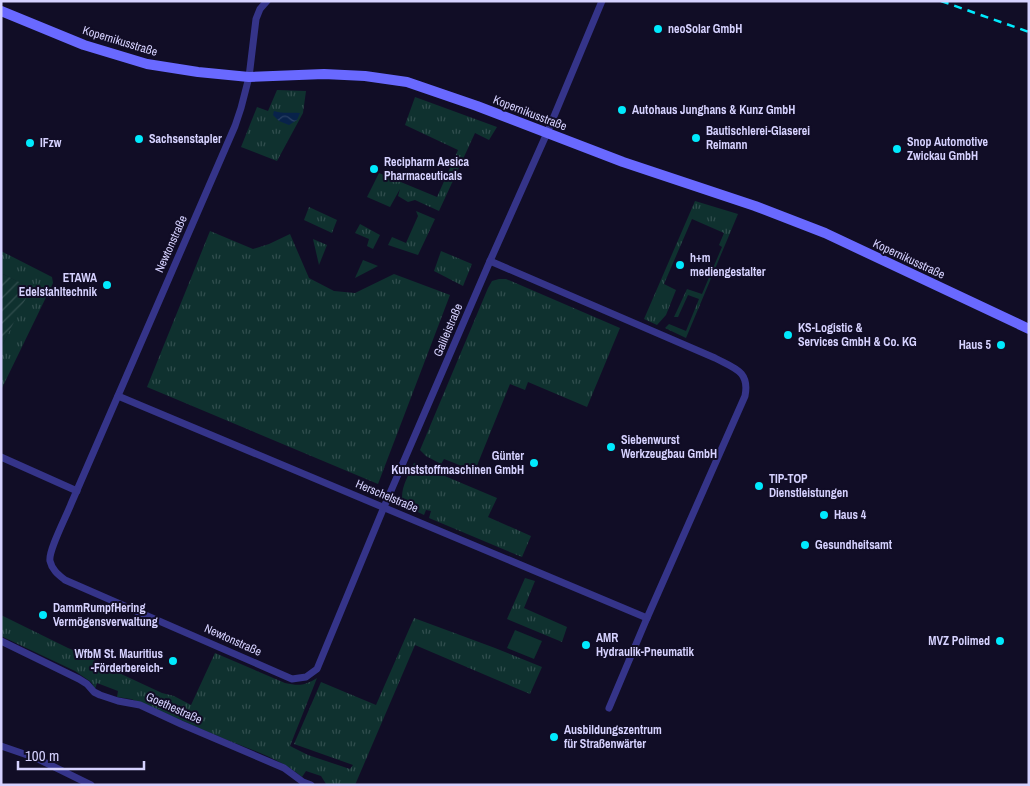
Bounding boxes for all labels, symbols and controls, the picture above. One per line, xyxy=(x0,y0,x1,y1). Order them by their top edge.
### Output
place label: neoSolar GmbH xyxy=(668,21,742,37)
street label: Kopernikusstraße xyxy=(81,22,159,60)
marker: neoSolar GmbH xyxy=(652,23,664,35)
street label: Kopernikusstraße xyxy=(491,92,569,134)
place label: Autohaus Junghans & Kunz GmbH xyxy=(632,102,795,118)
marker: Autohaus Junghans & Kunz GmbH xyxy=(616,104,628,116)
place label: Bautischlerei-Glaserei Reimann xyxy=(706,123,810,153)
place label: Sachsenstapler xyxy=(149,131,222,147)
marker: Bautischlerei-Glaserei Reimann xyxy=(690,132,702,144)
marker: Sachsenstapler xyxy=(133,133,145,145)
place label: Snop Automotive Zwickau GmbH xyxy=(907,134,989,164)
place label: IFzw xyxy=(40,135,62,151)
marker: IFzw xyxy=(24,137,36,149)
marker: Snop Automotive Zwickau GmbH xyxy=(891,143,903,155)
place label: Recipharm Aesica Pharmaceuticals xyxy=(384,154,469,184)
marker: Recipharm Aesica Pharmaceuticals xyxy=(368,163,380,175)
street label: Newtonstraße xyxy=(151,213,191,275)
street label: Kopernikusstraße xyxy=(870,235,948,283)
place label: h+m mediengestalter xyxy=(690,250,766,280)
marker: h+m mediengestalter xyxy=(674,259,686,271)
place label: ETAWA Edelstahltechnik xyxy=(19,270,98,300)
marker: ETAWA Edelstahltechnik xyxy=(101,279,113,291)
street label: Galileistraße xyxy=(430,301,466,359)
place label: KS-Logistic & Services GmbH & Co. KG xyxy=(798,320,917,350)
marker: KS-Logistic & Services GmbH & Co. KG xyxy=(782,329,794,341)
place label: Haus 5 xyxy=(959,337,992,353)
marker: Haus 5 xyxy=(995,339,1007,351)
place label: Siebenwurst Werkzeugbau GmbH xyxy=(621,432,717,462)
marker: Siebenwurst Werkzeugbau GmbH xyxy=(605,441,617,453)
place label: Günter Kunststoffmaschinen GmbH xyxy=(391,448,524,478)
marker: Günter Kunststoffmaschinen GmbH xyxy=(528,457,540,469)
place label: TIP-TOP Dienstleistungen xyxy=(769,471,848,501)
street label: Herschelstraße xyxy=(353,476,421,516)
marker: TIP-TOP Dienstleistungen xyxy=(753,480,765,492)
place label: Haus 4 xyxy=(834,507,867,523)
marker: Haus 4 xyxy=(818,509,830,521)
place label: Gesundheitsamt xyxy=(815,537,893,553)
marker: Gesundheitsamt xyxy=(799,539,811,551)
place label: DammRumpfHering Vermögensverwaltung xyxy=(53,600,158,630)
marker: DammRumpfHering Vermögensverwaltung xyxy=(37,609,49,621)
street label: Newtonstraße xyxy=(202,620,264,660)
place label: AMR Hydraulik-Pneumatik xyxy=(596,630,694,660)
place label: MVZ Polimed xyxy=(928,633,990,649)
marker: MVZ Polimed xyxy=(994,635,1006,647)
marker: AMR Hydraulik-Pneumatik xyxy=(580,639,592,651)
place label: WfbM St. Mauritius -Förderbereich- xyxy=(74,646,164,676)
marker: WfbM St. Mauritius -Förderbereich- xyxy=(167,655,179,667)
street label: Goethestraße xyxy=(143,688,205,728)
place label: Ausbildungszentrum für Straßenwärter xyxy=(564,722,662,752)
marker: Ausbildungszentrum für Straßenwärter xyxy=(548,731,560,743)
scale bar xyxy=(18,738,144,770)
text: 100 m xyxy=(25,745,59,766)

